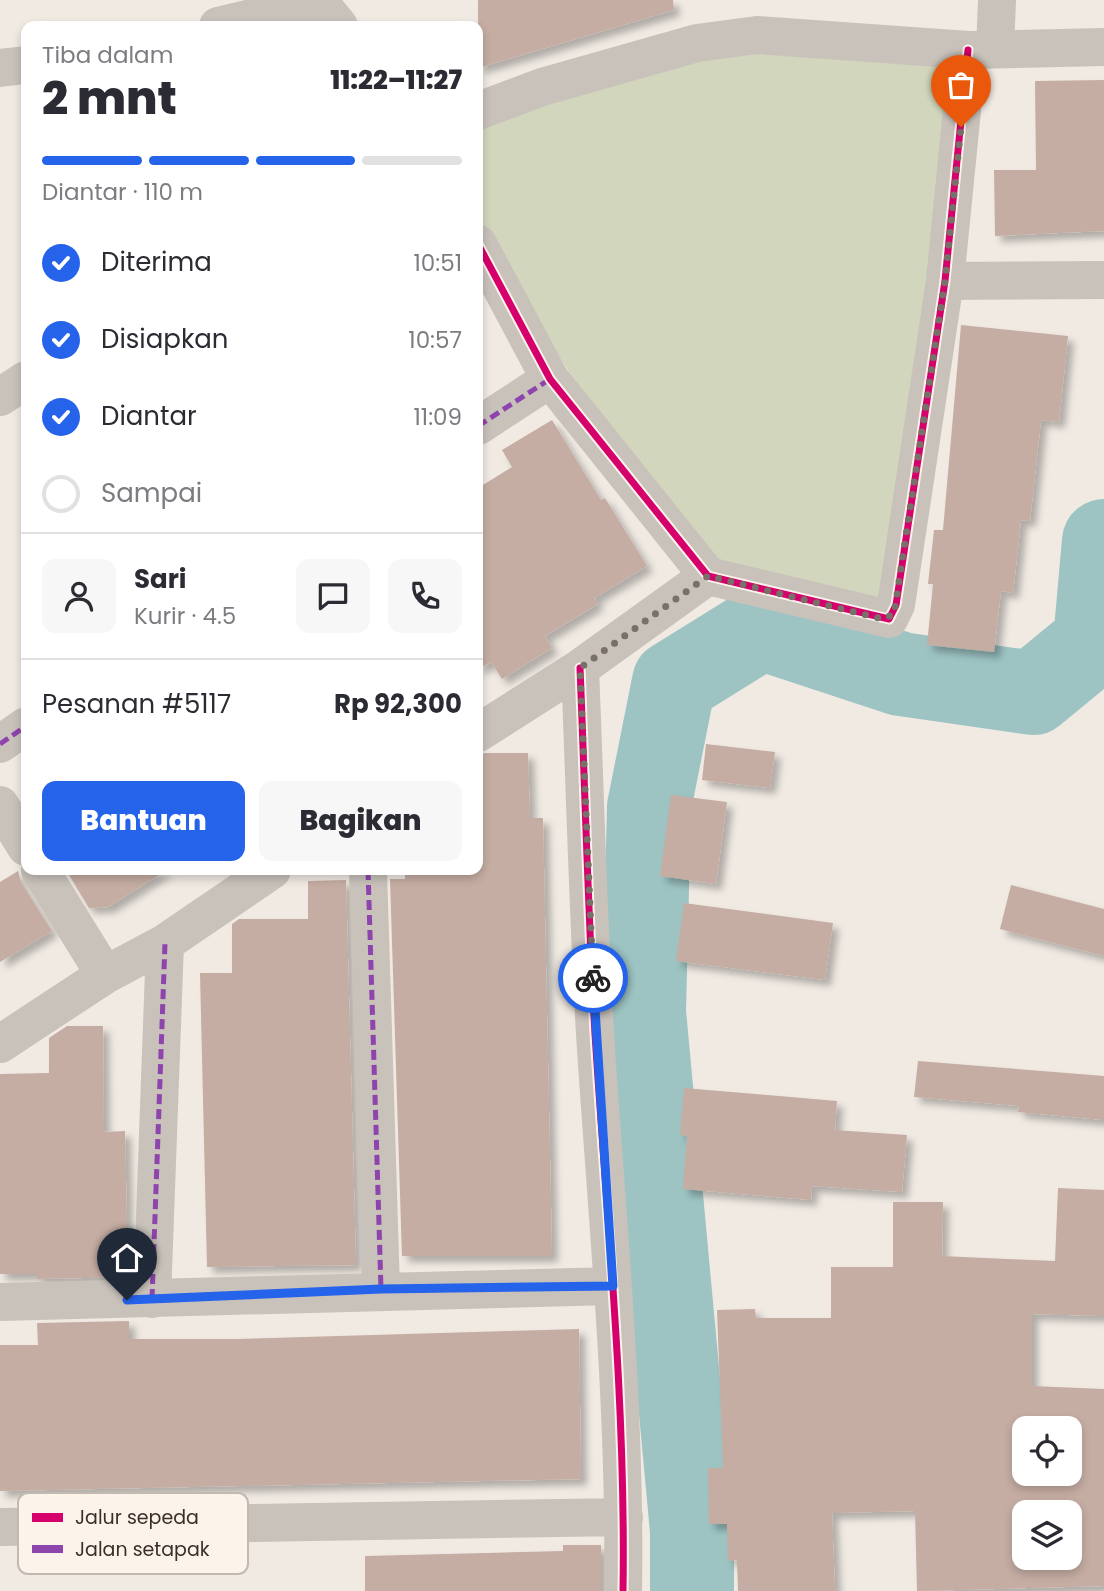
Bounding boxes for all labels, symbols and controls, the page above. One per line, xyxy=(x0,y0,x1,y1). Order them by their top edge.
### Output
text: Tiba dalam xyxy=(42,39,173,71)
pin xyxy=(931,55,991,127)
text: 11:22–11:27 xyxy=(330,62,462,98)
text: 2 mnt xyxy=(42,66,177,130)
icon: bag xyxy=(942,66,980,104)
text: Diantar · 110 m xyxy=(42,176,203,208)
icon: check xyxy=(42,244,80,282)
text: Diterima xyxy=(101,244,212,280)
text: 10:51 xyxy=(413,247,462,279)
icon: check xyxy=(42,321,80,359)
text: Disiapkan xyxy=(101,321,229,357)
text: 10:57 xyxy=(408,324,462,356)
icon: check xyxy=(42,398,80,436)
text: Diantar xyxy=(101,398,197,434)
text: 11:09 xyxy=(413,401,462,433)
text: Sampai xyxy=(101,475,202,511)
button: person xyxy=(42,559,116,633)
button: chat xyxy=(296,559,370,633)
button: phone xyxy=(388,559,462,633)
text: Sari xyxy=(134,561,186,597)
text: Kurir · 4.5 xyxy=(134,600,236,632)
text: Pesanan #5117 xyxy=(42,686,231,722)
text: Rp 92,300 xyxy=(334,686,462,722)
button: Bantuan xyxy=(42,781,245,861)
button: Bagikan xyxy=(259,781,462,861)
courier xyxy=(558,943,628,1013)
icon: bike xyxy=(574,959,612,997)
pin xyxy=(97,1228,157,1300)
icon: home xyxy=(108,1239,146,1277)
map controls xyxy=(1012,1416,1082,1570)
button: locate xyxy=(1012,1416,1082,1486)
legend xyxy=(18,1493,248,1574)
button: layers xyxy=(1012,1500,1082,1570)
text: Jalur sepeda xyxy=(75,1504,199,1531)
text: Jalan setapak xyxy=(75,1536,210,1563)

